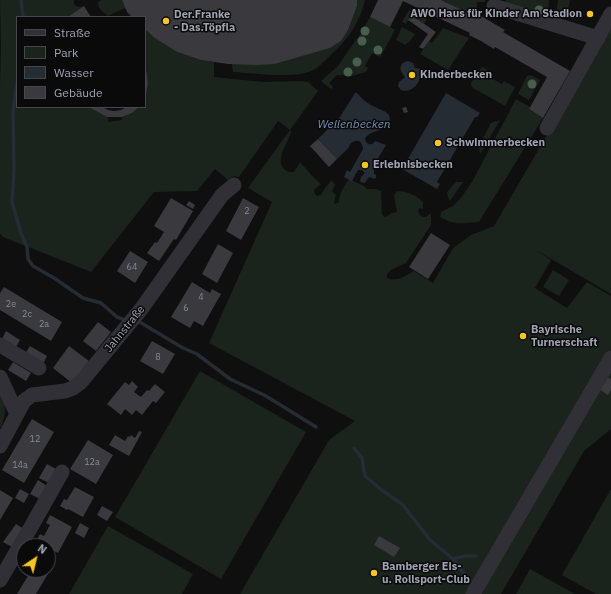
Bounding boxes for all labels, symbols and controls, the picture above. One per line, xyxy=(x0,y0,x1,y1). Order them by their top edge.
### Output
place label: AWO Haus für Kinder Am Stadion xyxy=(410,7,582,21)
place label: Der.Franke - Das.Töpfla xyxy=(174,8,235,34)
marker: AWO Haus für Kinder Am Stadion xyxy=(585,9,595,19)
legend xyxy=(16,16,146,108)
marker: Der.Franke - Das.Töpfla xyxy=(161,16,171,26)
text: Straße xyxy=(54,25,90,40)
text: Park xyxy=(54,45,78,60)
text: Wasser xyxy=(54,65,94,80)
place label: Kinderbecken xyxy=(420,68,492,82)
marker: Kinderbecken xyxy=(407,70,417,80)
text: Gebäude xyxy=(54,85,103,100)
water label: Wellenbecken xyxy=(317,118,391,132)
place label: Schwimmerbecken xyxy=(446,136,545,150)
marker: Schwimmerbecken xyxy=(433,138,443,148)
place label: Erlebnisbecken xyxy=(373,158,453,172)
marker: Erlebnisbecken xyxy=(360,160,370,170)
house number: 2 xyxy=(244,206,250,216)
house number: 64 xyxy=(127,262,137,272)
house number: 4 xyxy=(198,292,204,302)
house number: 2e xyxy=(6,299,16,309)
street label: Jahnstraße xyxy=(102,303,148,355)
house number: 6 xyxy=(183,303,189,313)
house number: 2c xyxy=(22,309,32,319)
house number: 2a xyxy=(39,319,49,329)
place label: Bayrische Turnerschaft xyxy=(531,323,597,349)
marker: Bayrische Turnerschaft xyxy=(518,331,528,341)
house number: 8 xyxy=(155,352,161,362)
house number: 12 xyxy=(30,434,40,444)
house number: 12a xyxy=(84,457,100,467)
house number: 14a xyxy=(12,460,28,470)
north arrow xyxy=(16,538,56,578)
text: N xyxy=(35,541,50,557)
place label: Bamberger Eis- u. Rollsport-Club xyxy=(382,560,470,586)
marker: Bamberger Eis- u. Rollsport-Club xyxy=(369,568,379,578)

